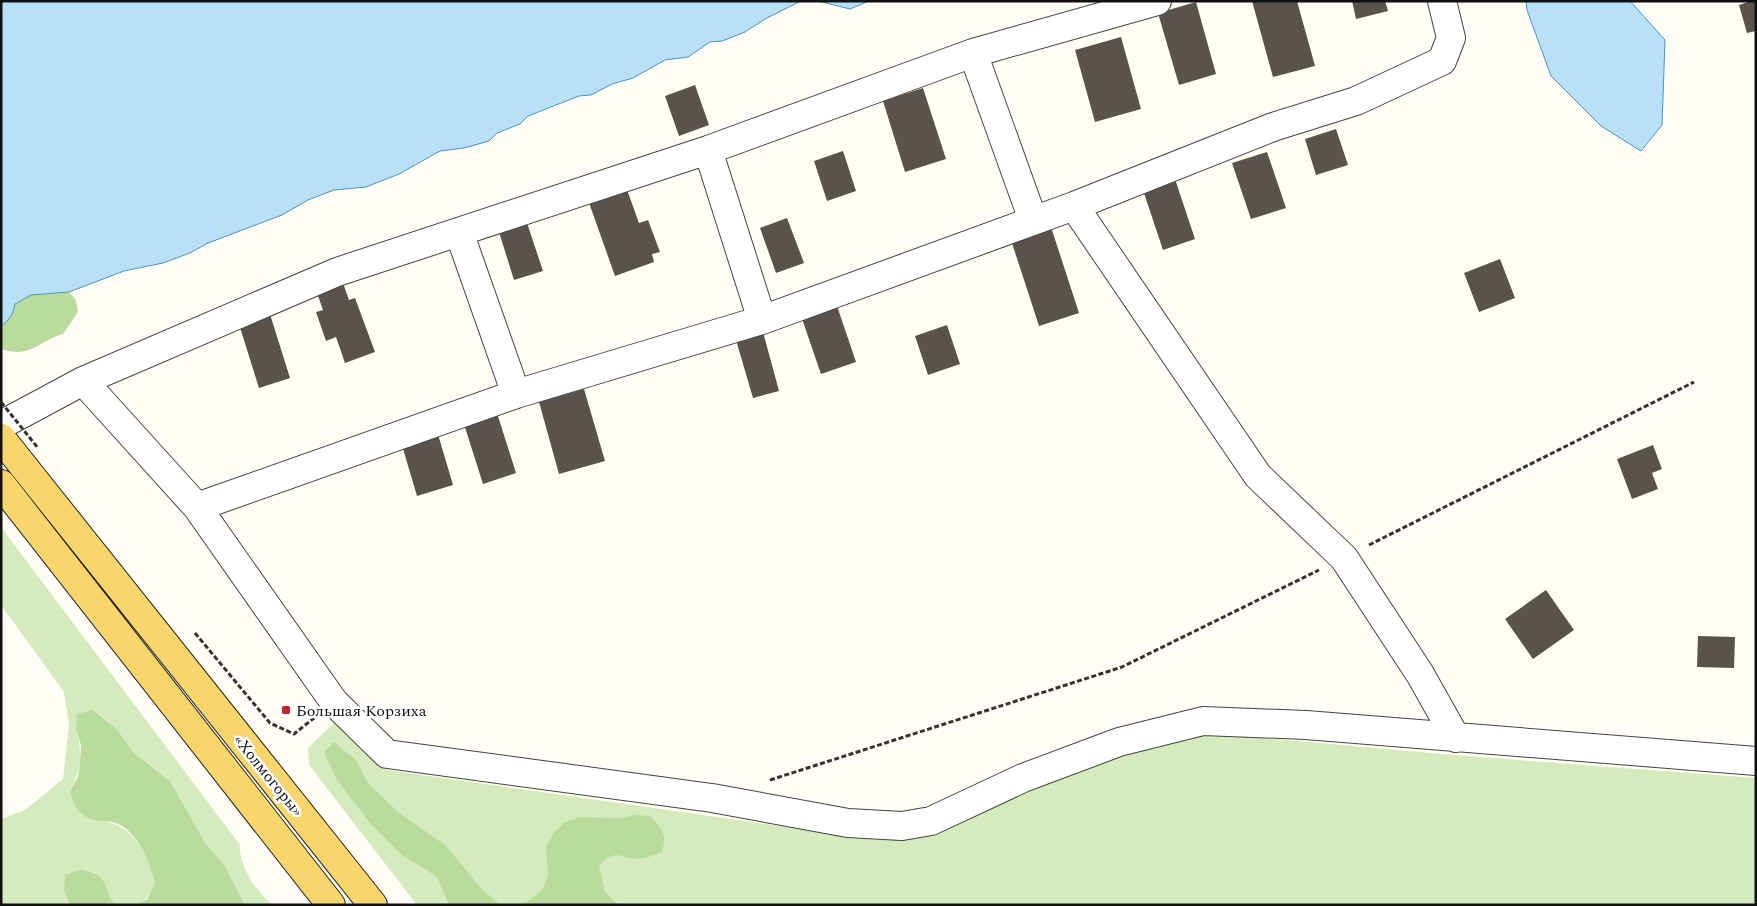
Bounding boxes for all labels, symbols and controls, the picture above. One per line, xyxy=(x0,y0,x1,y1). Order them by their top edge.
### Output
place label: Большая Корзиха xyxy=(296,699,427,723)
marker: Большая Корзиха xyxy=(280,704,292,716)
street label: «Холмогоры» xyxy=(228,730,309,822)

